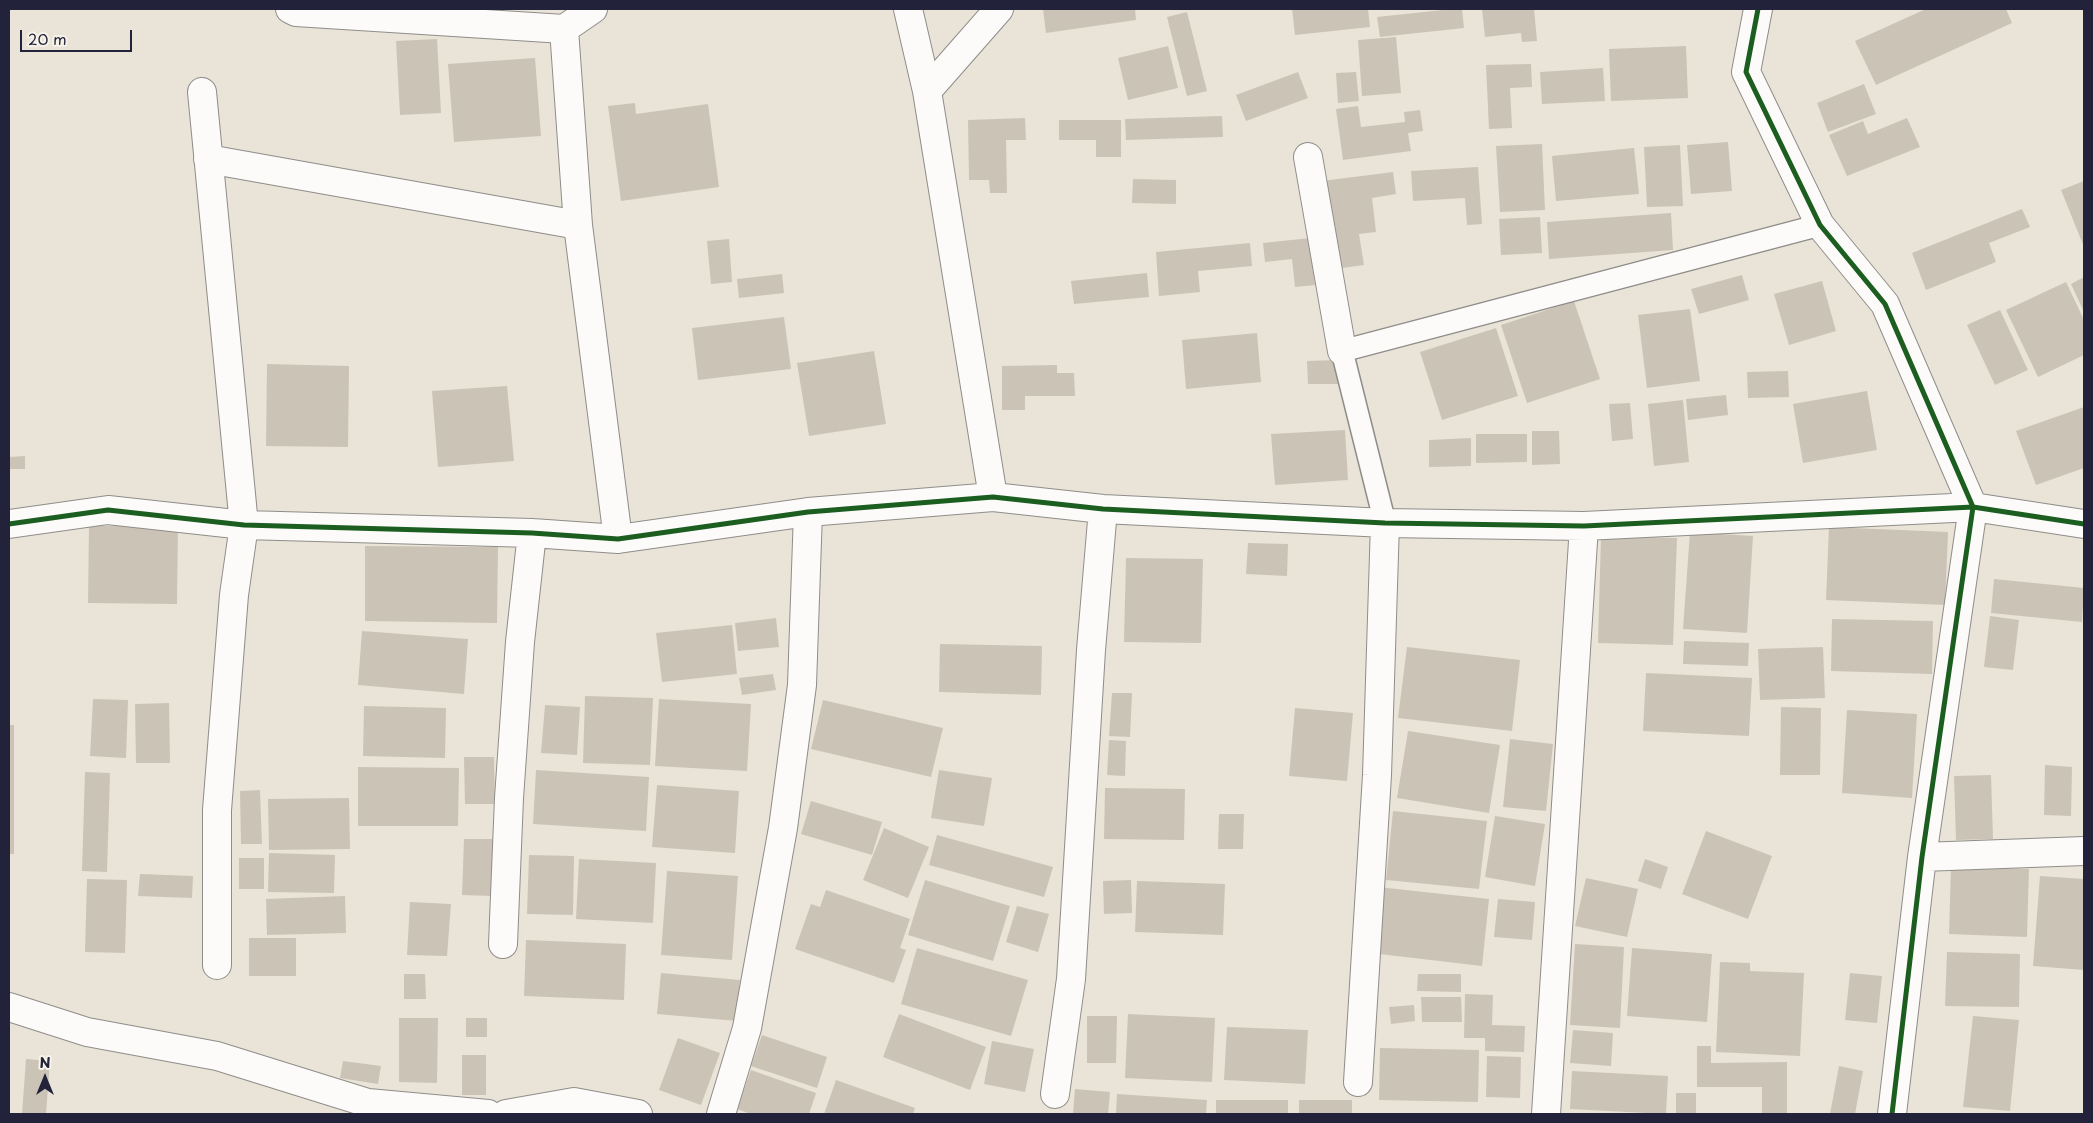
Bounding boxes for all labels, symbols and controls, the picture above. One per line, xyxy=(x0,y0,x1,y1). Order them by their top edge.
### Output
scale bar xyxy=(22,20,135,52)
text: 20 m xyxy=(28,27,67,50)
text: N xyxy=(39,1052,51,1073)
north arrow xyxy=(20,1053,70,1103)

